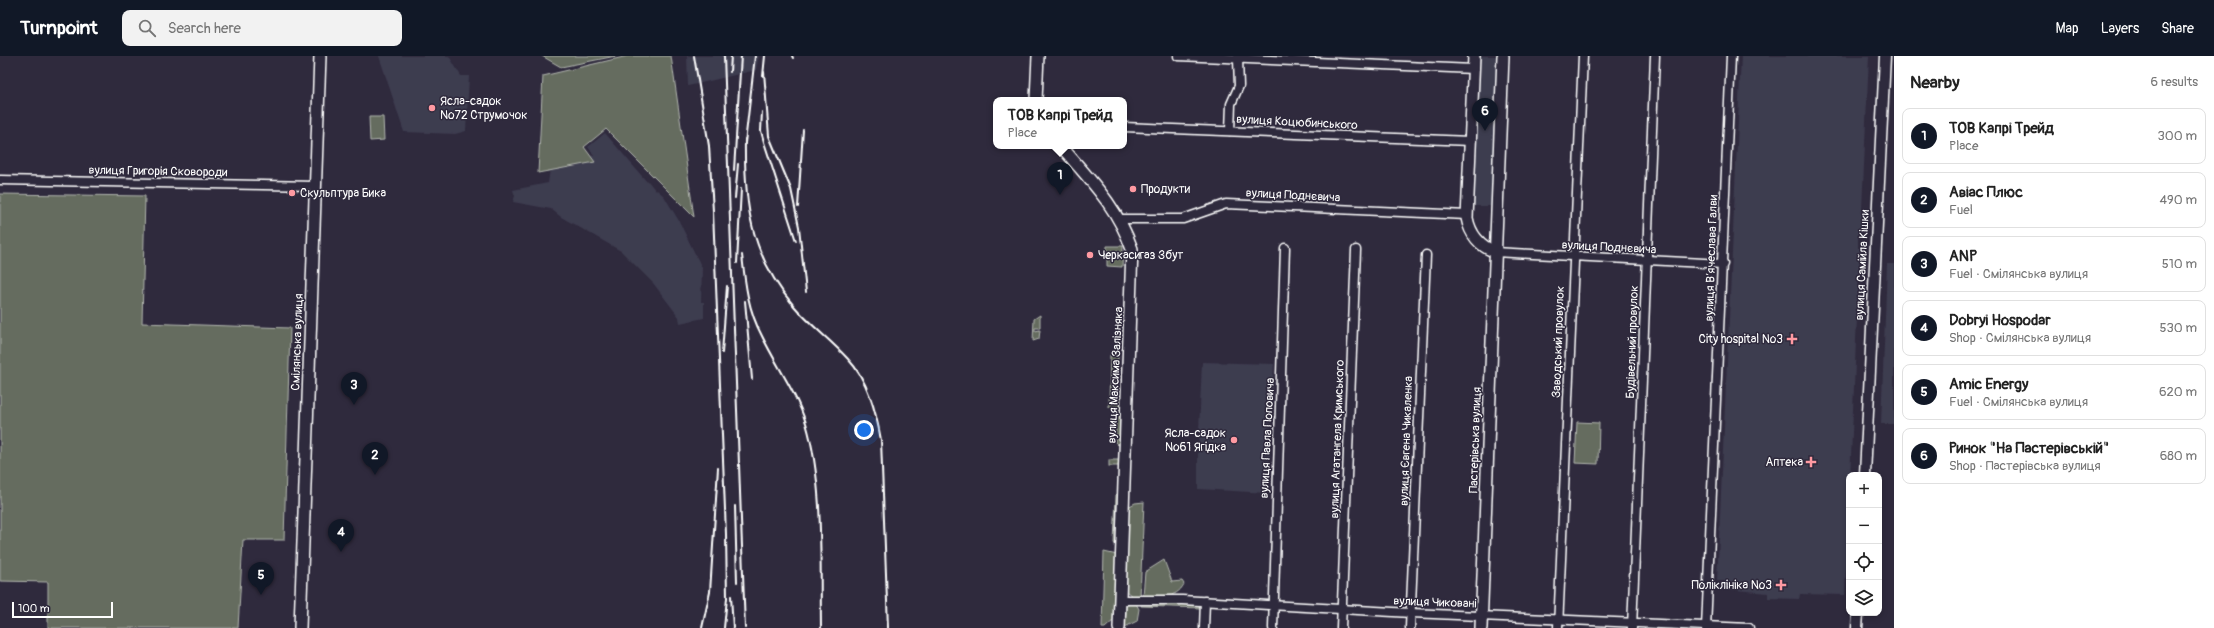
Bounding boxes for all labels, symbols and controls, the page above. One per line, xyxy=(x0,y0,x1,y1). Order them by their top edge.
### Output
search box xyxy=(122,10,402,46)
text: Turnpoint xyxy=(20,16,98,40)
icon: search xyxy=(136,17,158,39)
text: Search here xyxy=(168,19,241,38)
text: Map xyxy=(2056,20,2079,37)
text: Layers xyxy=(2101,20,2139,37)
text: Share xyxy=(2161,20,2194,37)
text: Nearby xyxy=(1910,72,1959,93)
text: 6 results xyxy=(2151,74,2198,90)
place label: Ясла-садок №72 Струмочок xyxy=(440,94,527,123)
popup xyxy=(993,97,1127,149)
pin: 6 xyxy=(1472,98,1498,131)
marker: Ясла-садок №72 Струмочок xyxy=(427,103,437,113)
text: ТОВ Капрі Трейд xyxy=(1008,106,1112,125)
street label: вулиця Коцюбинського xyxy=(1236,112,1359,133)
text: ТОВ Капрі Трейд xyxy=(1949,119,2054,138)
text: Place xyxy=(1008,125,1037,141)
text: 1 xyxy=(1921,128,1927,144)
text: 300 m xyxy=(2158,128,2197,144)
text: Place xyxy=(1949,138,1978,154)
pin: 1 xyxy=(1047,162,1073,195)
street label: вулиця Григорія Сковороди xyxy=(88,163,228,180)
place label: Продукти xyxy=(1141,182,1191,197)
text: Авіас Плюс xyxy=(1949,183,2023,202)
marker: Продукти xyxy=(1128,184,1138,194)
place label: Cкульптура Бика xyxy=(300,186,386,201)
street label: вулиця Поднєвича xyxy=(1245,186,1341,205)
marker: Cкульптура Бика xyxy=(287,188,297,198)
text: 2 xyxy=(1920,192,1928,208)
text: 490 m xyxy=(2160,192,2197,208)
street label: вулиця Вʼячеслава Галви xyxy=(1702,194,1721,322)
text: Fuel xyxy=(1949,202,1973,218)
street label: вулиця Самійла Кішки xyxy=(1852,209,1873,321)
street label: вулиця Поднєвича xyxy=(1561,238,1657,257)
text: ANP xyxy=(1949,247,1977,266)
place label: Черкасигаз Збут xyxy=(1098,248,1183,263)
marker: Черкасигаз Збут xyxy=(1085,250,1095,260)
text: 3 xyxy=(1920,256,1928,272)
text: 510 m xyxy=(2162,256,2197,272)
text: Fuel · Смілянська вулиця xyxy=(1949,266,2088,282)
street label: Будівельний провулок xyxy=(1623,285,1642,399)
street label: Заводський провулок xyxy=(1549,286,1568,398)
street label: Смілянська вулиця xyxy=(288,293,307,391)
street label: вулиця Максима Залізняка xyxy=(1104,306,1127,444)
text: Dobryi Hospodar xyxy=(1949,311,2051,330)
text: 4 xyxy=(1920,320,1928,336)
text: 530 m xyxy=(2159,320,2197,336)
text: Shop · Смілянська вулиця xyxy=(1949,330,2091,346)
place label: City hospital №3 xyxy=(1699,332,1783,347)
marker: City hospital №3 xyxy=(1786,333,1798,345)
street label: вулиця Агатангела Кримського xyxy=(1327,359,1348,519)
pin: 3 xyxy=(341,372,367,405)
street label: вулиця Євгена Чикаленка xyxy=(1397,375,1416,506)
text: Amic Energy xyxy=(1949,375,2028,394)
street label: вулиця Павла Поповича xyxy=(1257,377,1278,499)
text: 5 xyxy=(1920,384,1928,400)
text: 620 m xyxy=(2159,384,2197,400)
street label: Пастерівська вулиця xyxy=(1466,386,1485,493)
text: Fuel · Смілянська вулиця xyxy=(1949,394,2088,410)
your location xyxy=(854,420,874,440)
place label: Ясла-садок №61 Ягідка xyxy=(1164,426,1226,455)
marker: Ясла-садок №61 Ягідка xyxy=(1229,435,1239,445)
text: Ринок "На Пастерівській" xyxy=(1949,439,2109,458)
pin: 2 xyxy=(362,442,388,475)
text: 6 xyxy=(1920,448,1928,464)
text: 680 m xyxy=(2160,448,2197,464)
place label: Аптека xyxy=(1765,455,1803,470)
marker: Аптека xyxy=(1806,457,1816,467)
text: Shop · Пастерівська вулиця xyxy=(1949,458,2101,474)
map controls xyxy=(1846,472,1882,616)
button: + xyxy=(1846,472,1882,508)
button: − xyxy=(1846,508,1882,544)
pin: 4 xyxy=(328,519,354,552)
button: locate xyxy=(1846,544,1882,580)
pin: 5 xyxy=(248,562,274,595)
place label: Поліклініка №3 xyxy=(1692,578,1772,593)
marker: Поліклініка №3 xyxy=(1775,579,1787,591)
button: layers xyxy=(1846,580,1882,616)
street label: вулиця Чиковані xyxy=(1393,594,1477,611)
scale bar xyxy=(12,600,113,619)
text: 100 m xyxy=(18,602,49,615)

